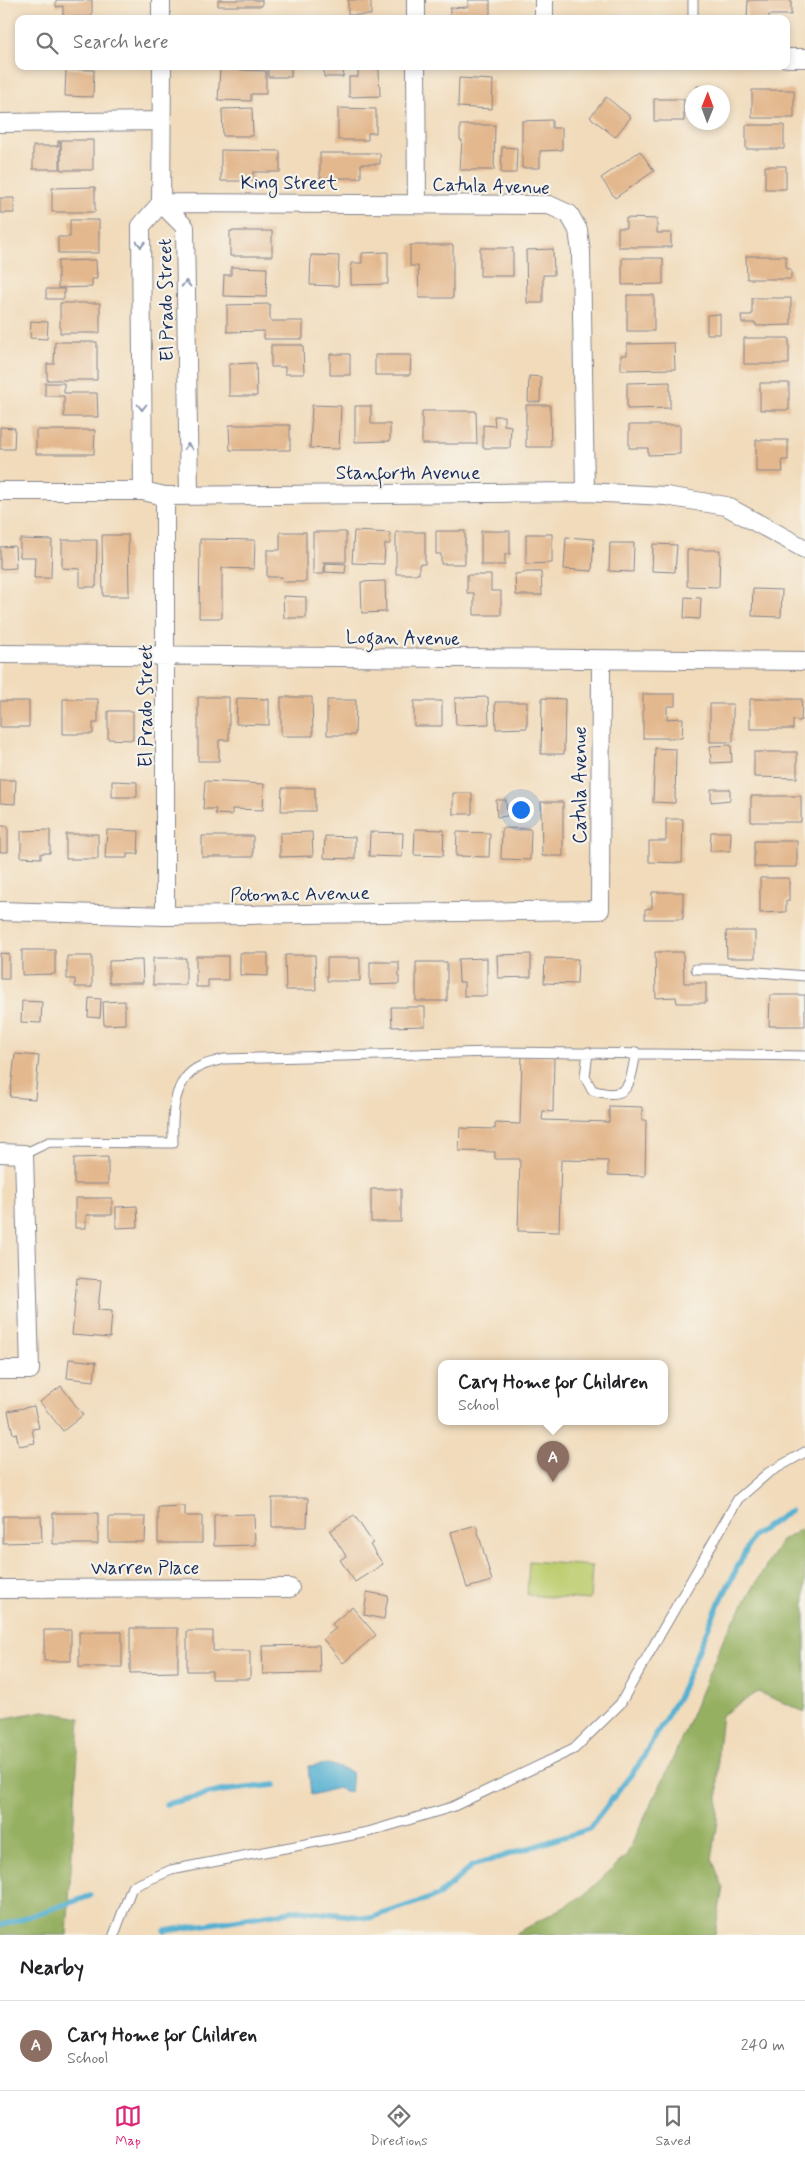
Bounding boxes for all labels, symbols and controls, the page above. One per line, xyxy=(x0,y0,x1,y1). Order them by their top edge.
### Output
search box xyxy=(15,15,790,70)
icon: search xyxy=(33,29,61,57)
text: Search here xyxy=(73,30,169,55)
north arrow xyxy=(685,85,730,130)
street label: King Street xyxy=(240,171,338,198)
street label: Catula Avenue xyxy=(432,172,550,201)
street label: El Prado Street xyxy=(153,238,180,362)
one-way arrow xyxy=(136,240,146,248)
one-way arrow xyxy=(181,280,191,288)
one-way arrow xyxy=(137,403,147,411)
one-way arrow xyxy=(183,442,193,450)
street label: Stanforth Avenue xyxy=(336,461,480,489)
street label: Logan Avenue xyxy=(346,625,460,655)
street label: El Prado Street xyxy=(134,644,159,768)
street label: Catula Avenue xyxy=(568,726,593,844)
your location xyxy=(508,797,534,823)
street label: Potomac Avenue xyxy=(230,881,370,908)
popup xyxy=(438,1360,668,1425)
text: Cary Home for Children xyxy=(458,1370,648,1395)
text: School xyxy=(458,1395,499,1416)
pin: A xyxy=(537,1441,569,1482)
street label: Warren Place xyxy=(91,1556,199,1581)
text: Nearby xyxy=(20,1954,84,1982)
text: Cary Home for Children xyxy=(67,2023,257,2048)
text: A xyxy=(31,2035,41,2056)
text: 240 m xyxy=(741,2035,785,2056)
text: School xyxy=(67,2048,108,2069)
tab: Map xyxy=(114,2102,142,2150)
tab: Directions xyxy=(370,2102,428,2150)
tab: Saved xyxy=(656,2102,691,2150)

